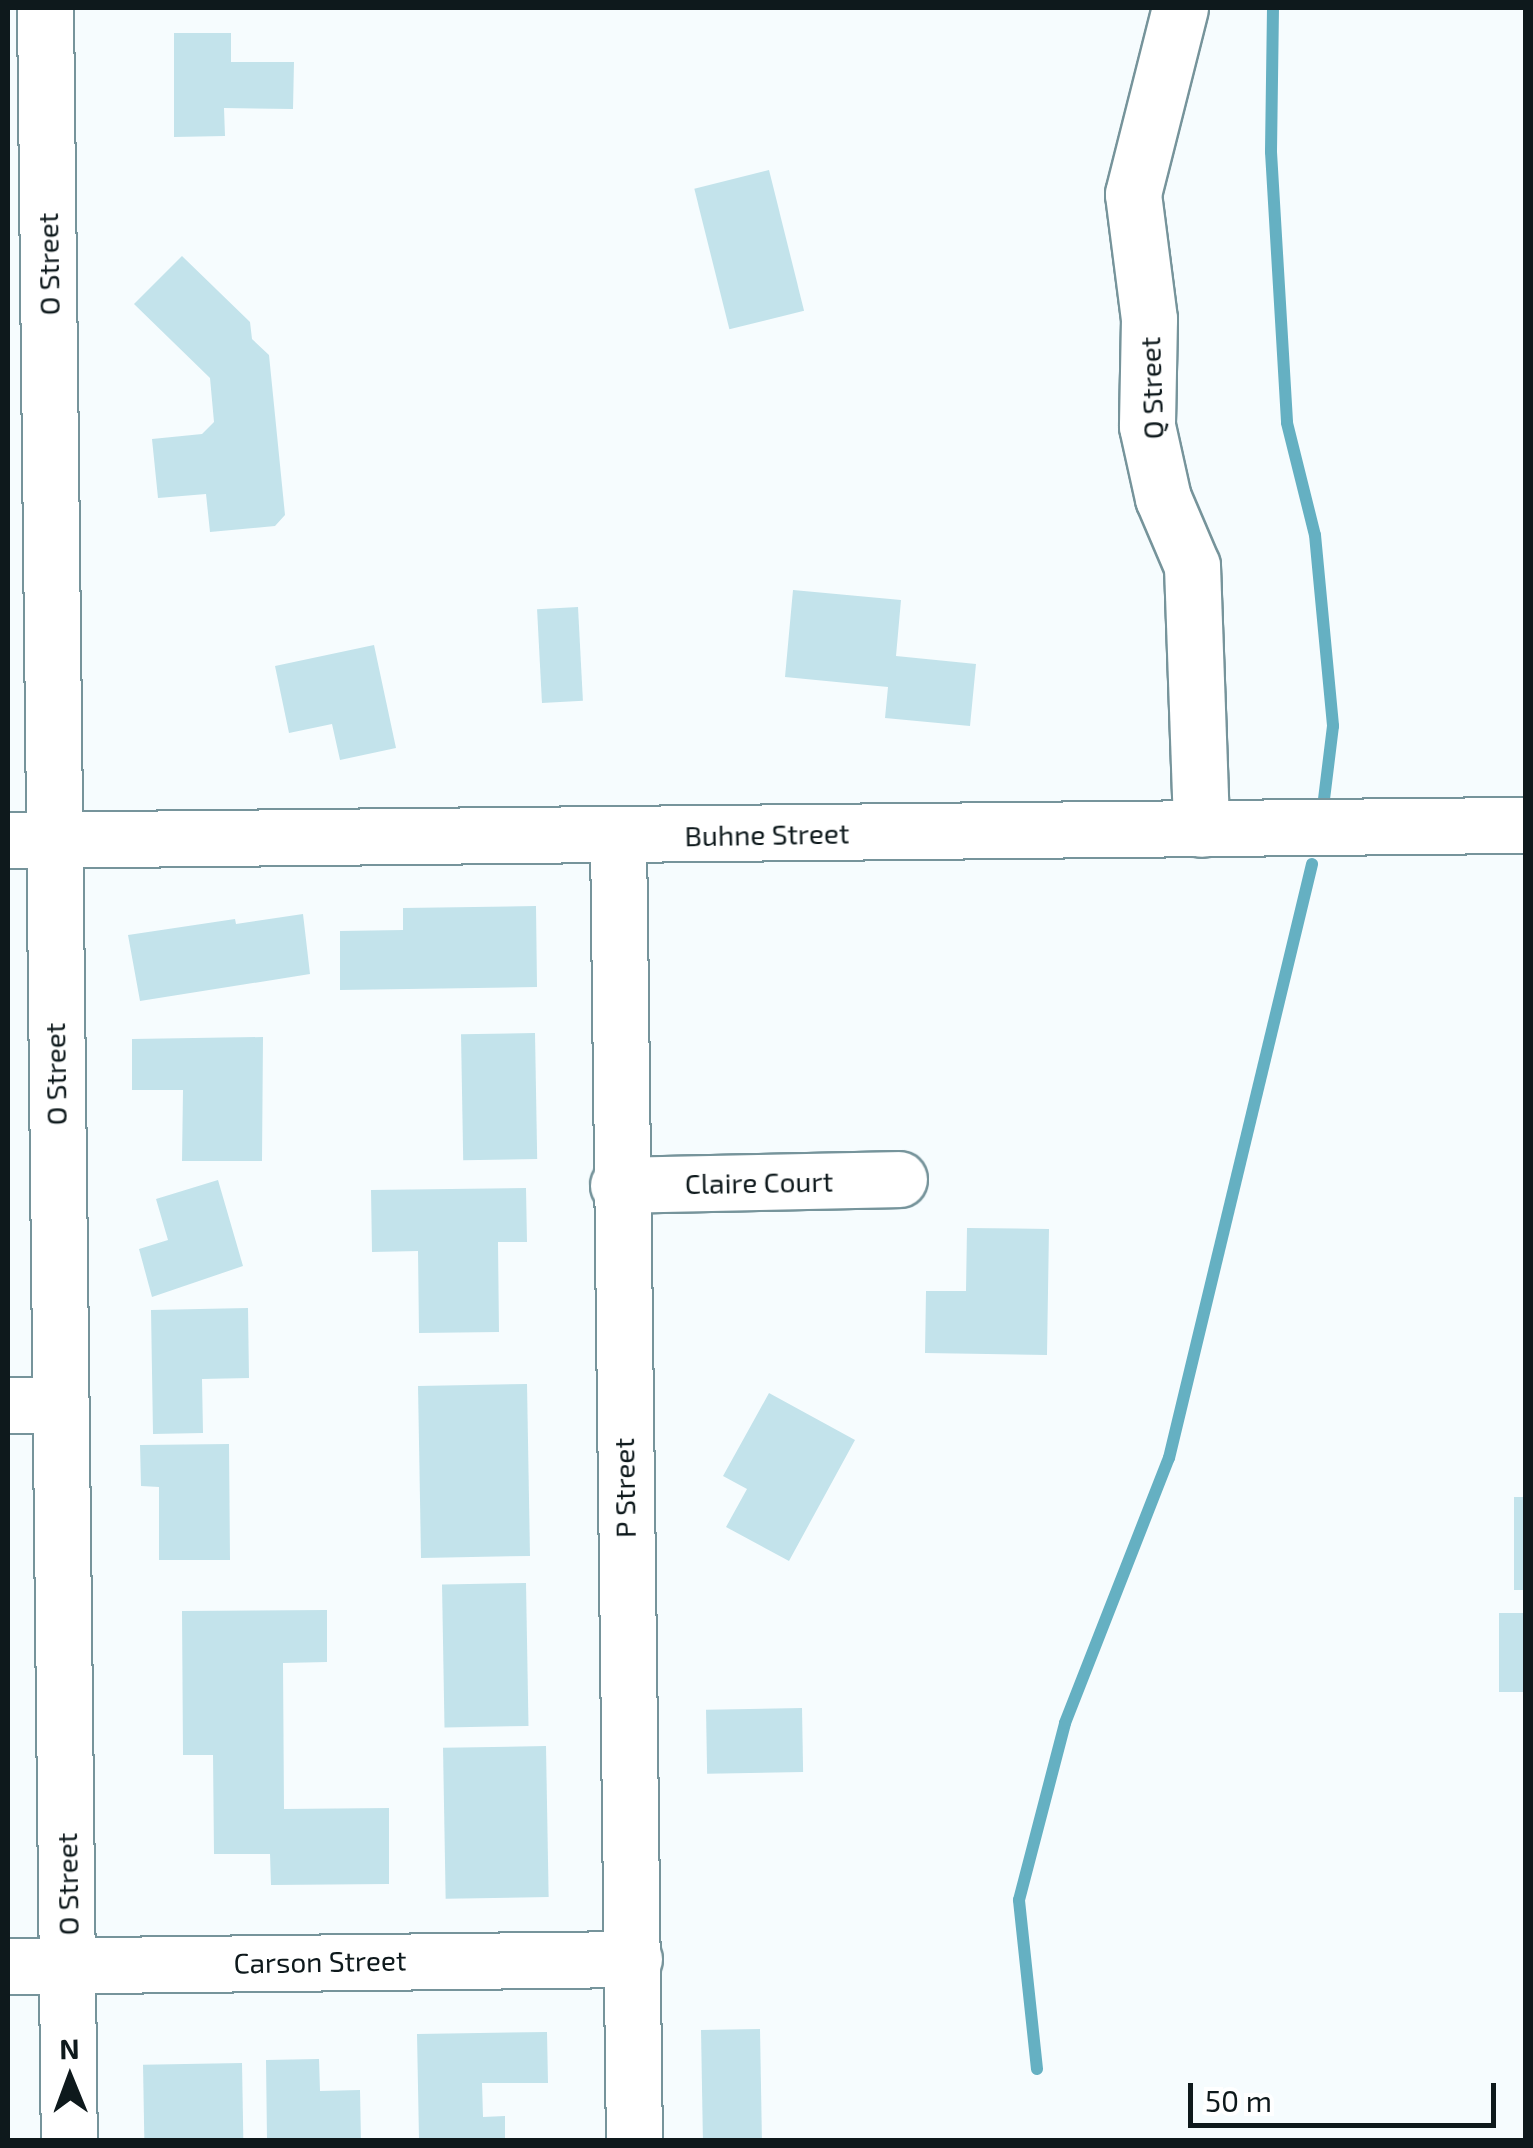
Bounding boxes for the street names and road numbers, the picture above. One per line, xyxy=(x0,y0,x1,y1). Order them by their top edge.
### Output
street label: O Street xyxy=(30,212,66,316)
street label: Q Street xyxy=(1132,336,1170,440)
street label: Buhne Street xyxy=(684,816,850,852)
street label: O Street xyxy=(37,1022,73,1126)
street label: Claire Court xyxy=(684,1164,834,1200)
street label: P Street xyxy=(606,1437,642,1539)
street label: O Street xyxy=(49,1832,85,1936)
street label: Carson Street xyxy=(233,1943,407,1979)

